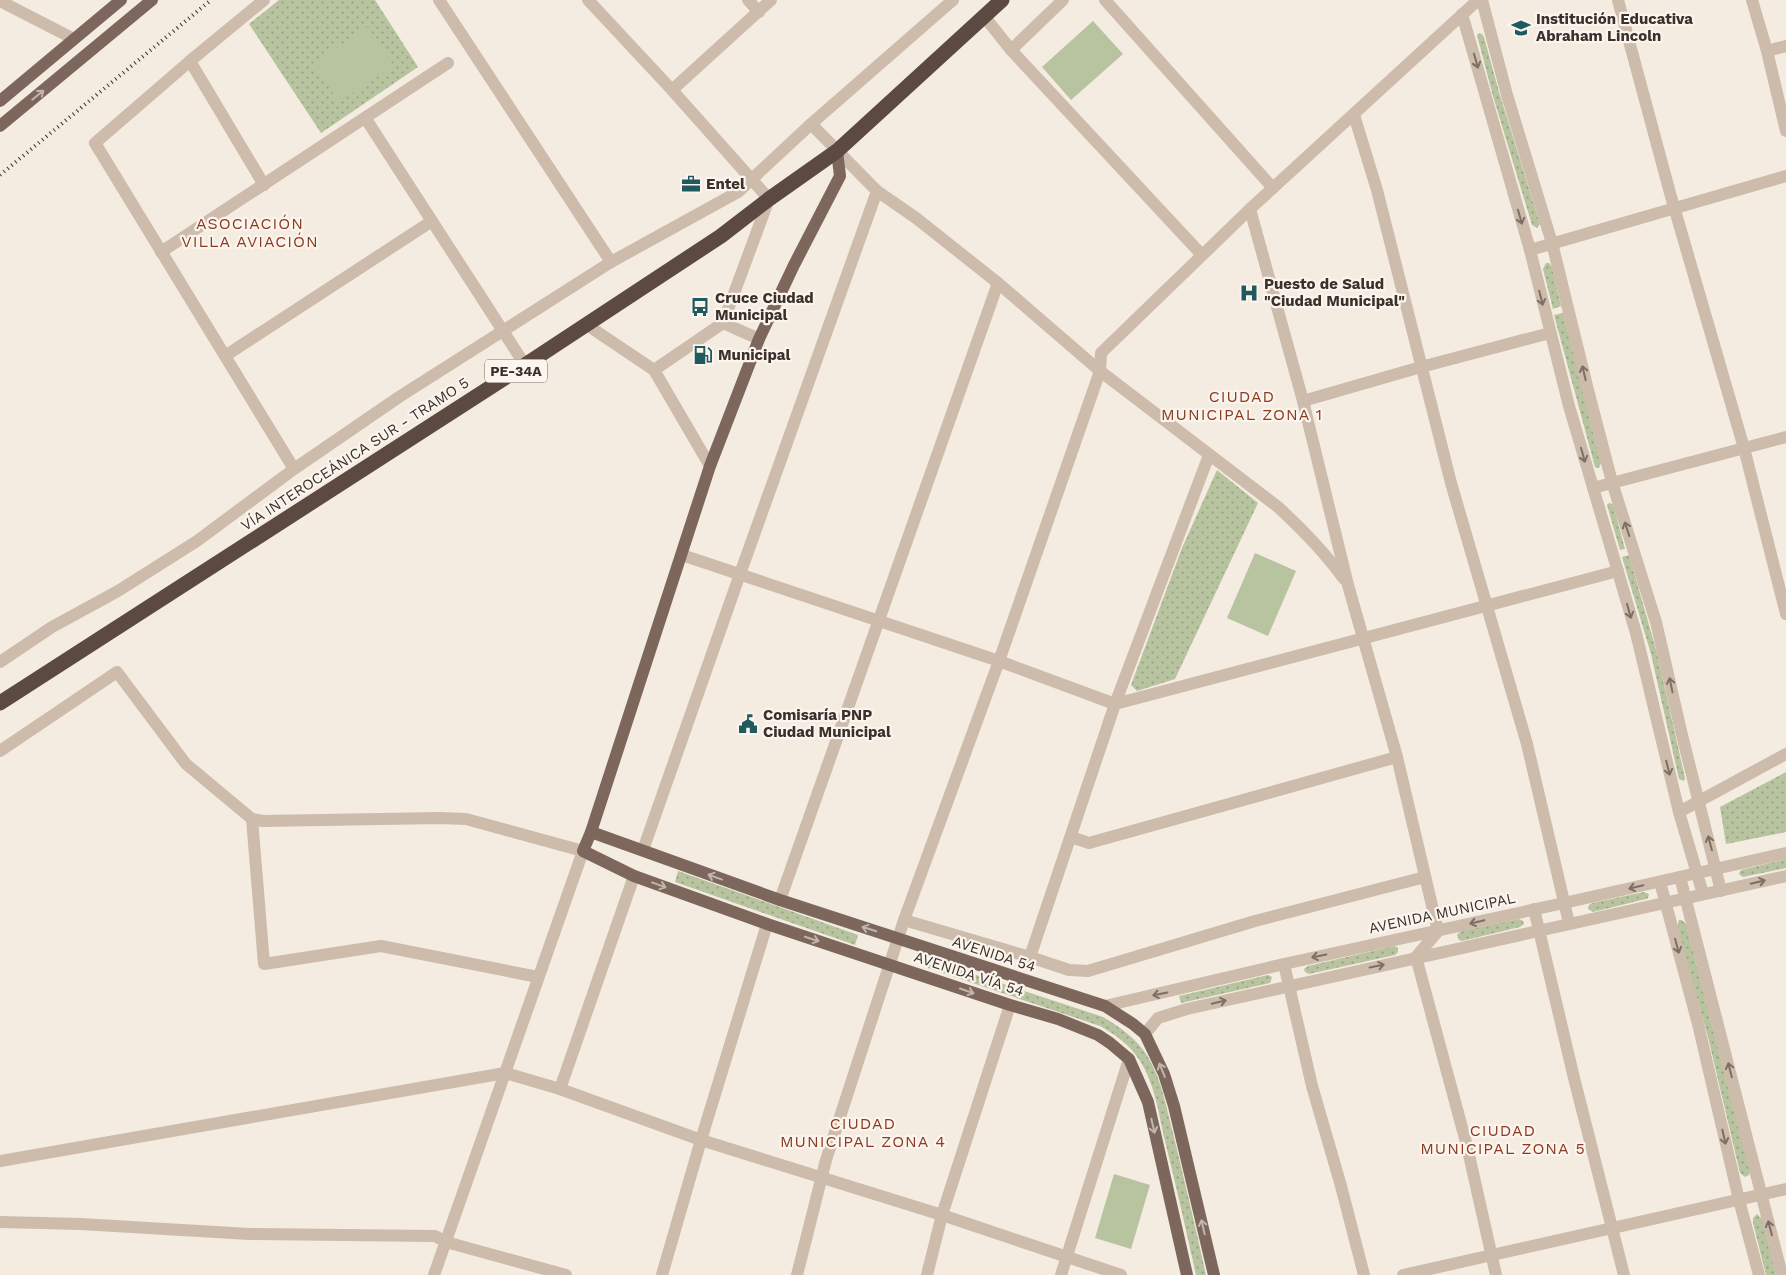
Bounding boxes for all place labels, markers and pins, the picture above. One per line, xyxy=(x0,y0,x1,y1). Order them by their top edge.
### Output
place label: Institución Educativa Abraham Lincoln xyxy=(1536,10,1693,45)
school or university icon: Institución Educativa Abraham Lincoln xyxy=(1510,17,1532,39)
office icon: Entel xyxy=(680,173,702,195)
place label: Entel xyxy=(706,175,745,193)
place label: Puesto de Salud "Ciudad Municipal" xyxy=(1264,275,1405,310)
hospital icon: Puesto de Salud "Ciudad Municipal" xyxy=(1238,282,1260,304)
place label: Cruce Ciudad Municipal xyxy=(715,289,814,324)
bus stop icon: Cruce Ciudad Municipal xyxy=(689,296,711,318)
fuel station icon: Municipal xyxy=(692,344,714,366)
place label: Municipal xyxy=(718,346,790,364)
place label: Comisaría PNP Ciudad Municipal xyxy=(763,706,891,741)
public building icon: Comisaría PNP Ciudad Municipal xyxy=(737,713,759,735)

